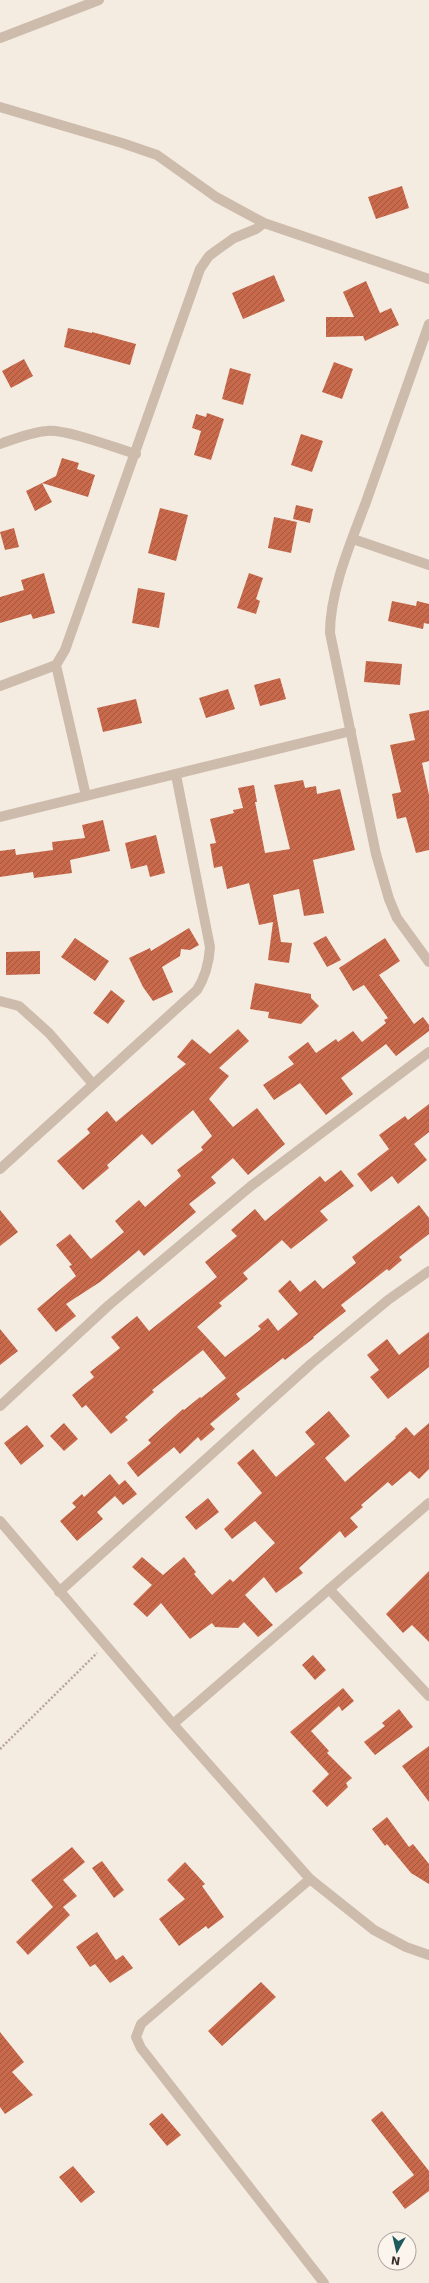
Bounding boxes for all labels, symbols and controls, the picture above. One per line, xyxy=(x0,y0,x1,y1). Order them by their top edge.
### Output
north arrow xyxy=(377,2231,417,2271)
text: N xyxy=(390,2253,401,2267)

